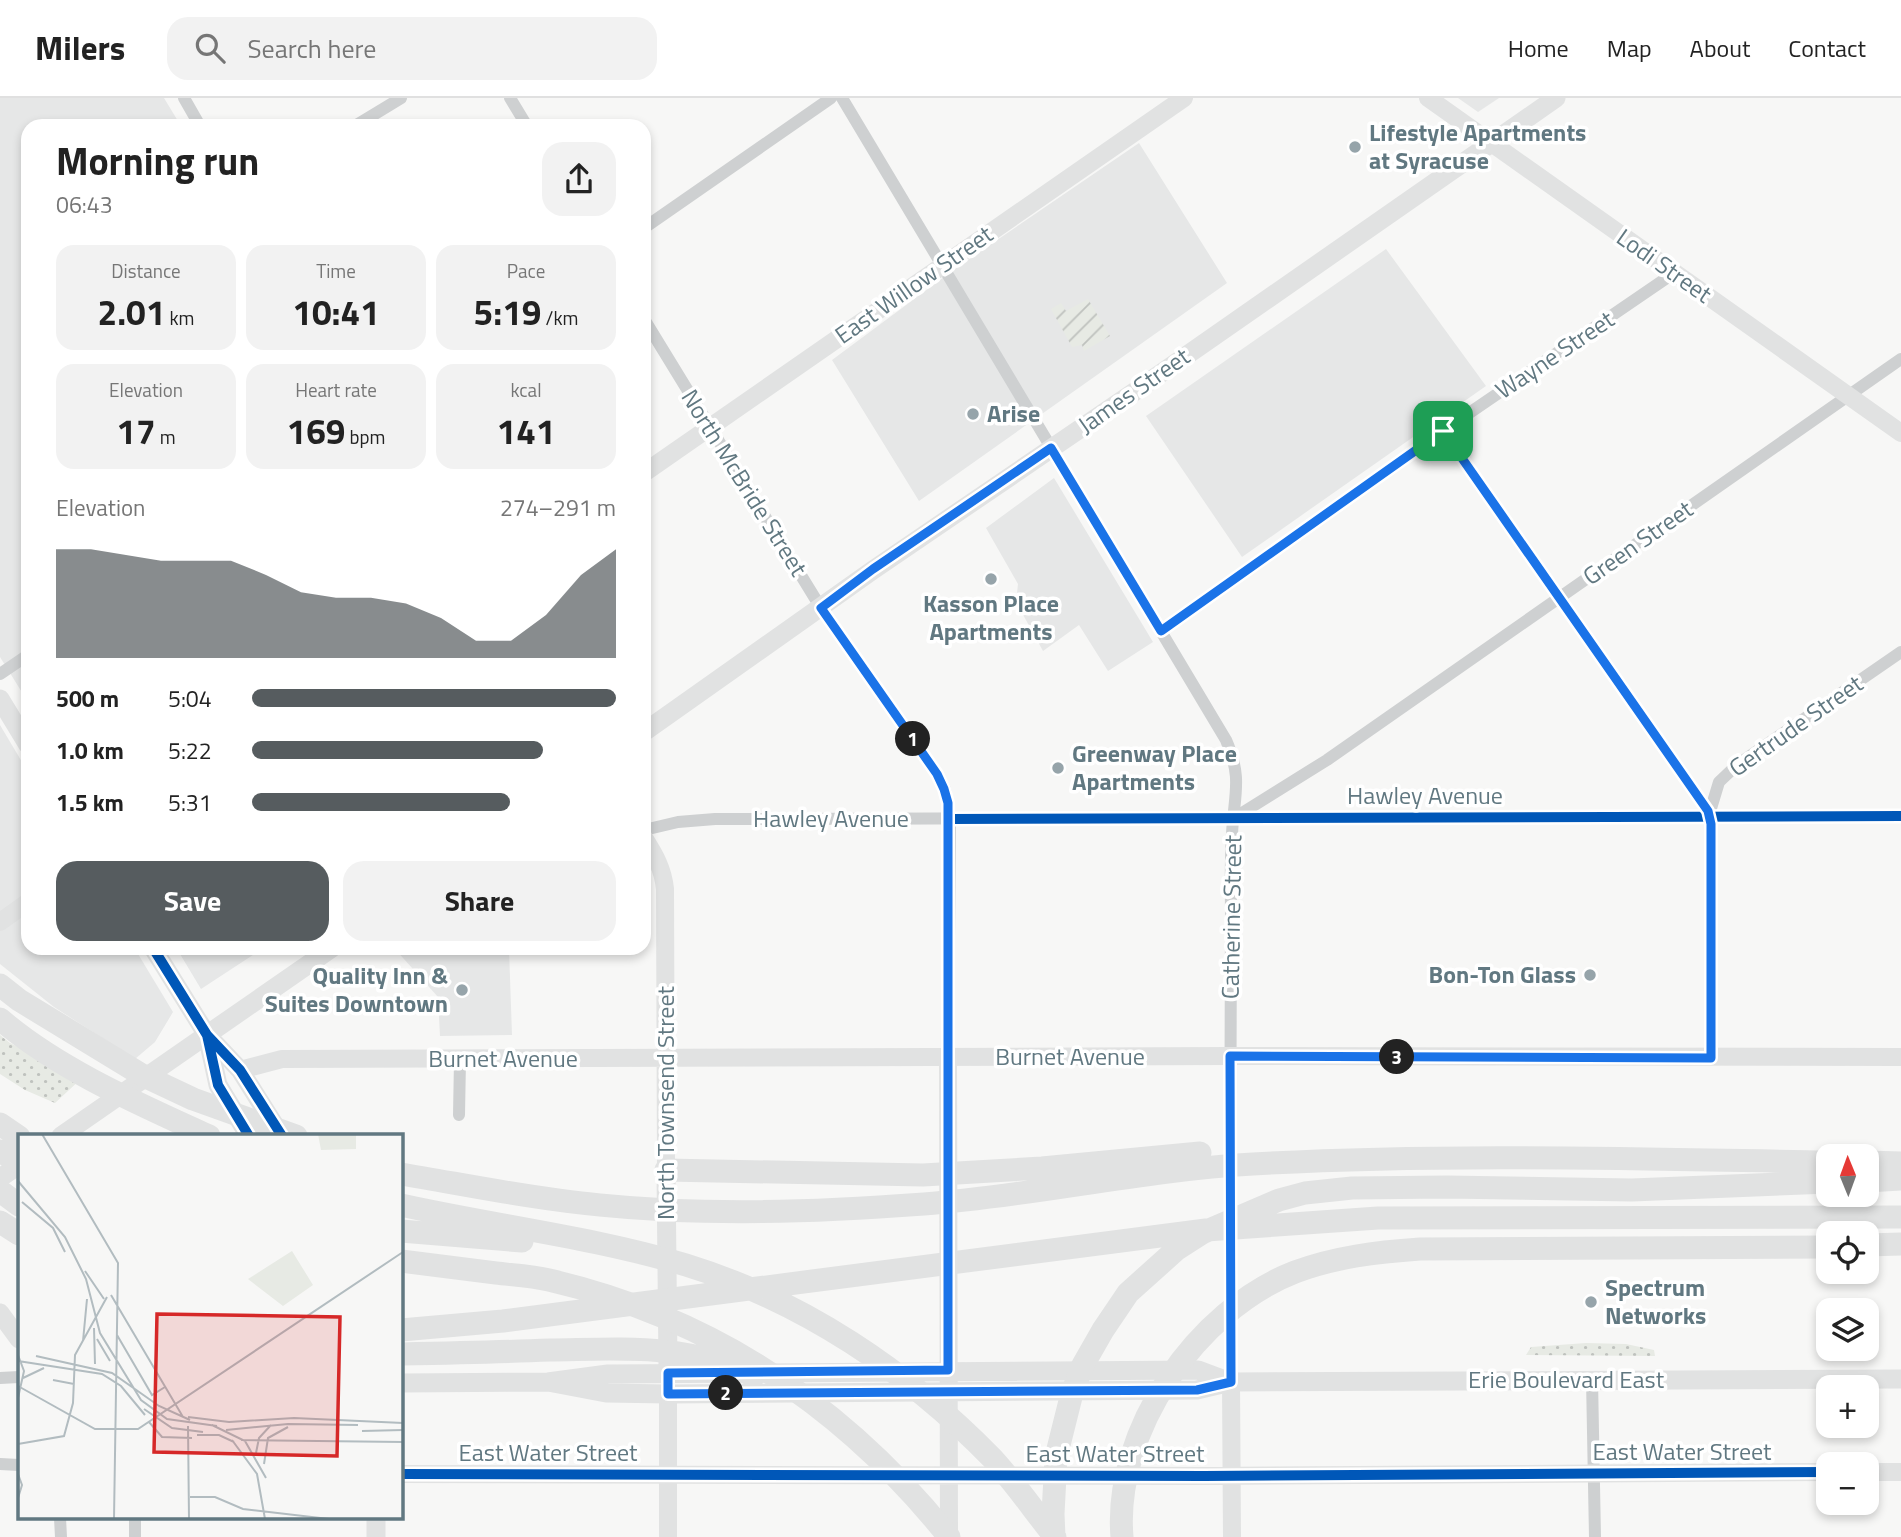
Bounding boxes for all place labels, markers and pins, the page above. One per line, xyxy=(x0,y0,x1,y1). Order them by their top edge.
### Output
place label: Lifestyle Apartments at Syracuse xyxy=(1369,114,1586,178)
marker: Lifestyle Apartments at Syracuse xyxy=(1347,139,1363,155)
place label: Arise xyxy=(987,395,1040,431)
pin xyxy=(1413,401,1473,461)
marker: Arise xyxy=(965,406,981,422)
marker: Kasson Place Apartments xyxy=(983,571,999,587)
place label: Kasson Place Apartments xyxy=(923,585,1059,649)
pin: 1 xyxy=(895,722,930,756)
place label: Greenway Place Apartments xyxy=(1072,735,1237,799)
marker: Greenway Place Apartments xyxy=(1050,760,1066,776)
place label: Bon-Ton Glass xyxy=(1429,956,1576,992)
place label: Quality Inn & Suites Downtown xyxy=(265,957,448,1021)
marker: Bon-Ton Glass xyxy=(1582,967,1598,983)
marker: Quality Inn & Suites Downtown xyxy=(454,982,470,998)
pin: 3 xyxy=(1380,1040,1414,1074)
place label: Spectrum Networks xyxy=(1605,1269,1706,1333)
marker: Spectrum Networks xyxy=(1583,1294,1599,1310)
pin: 2 xyxy=(708,1376,744,1410)

